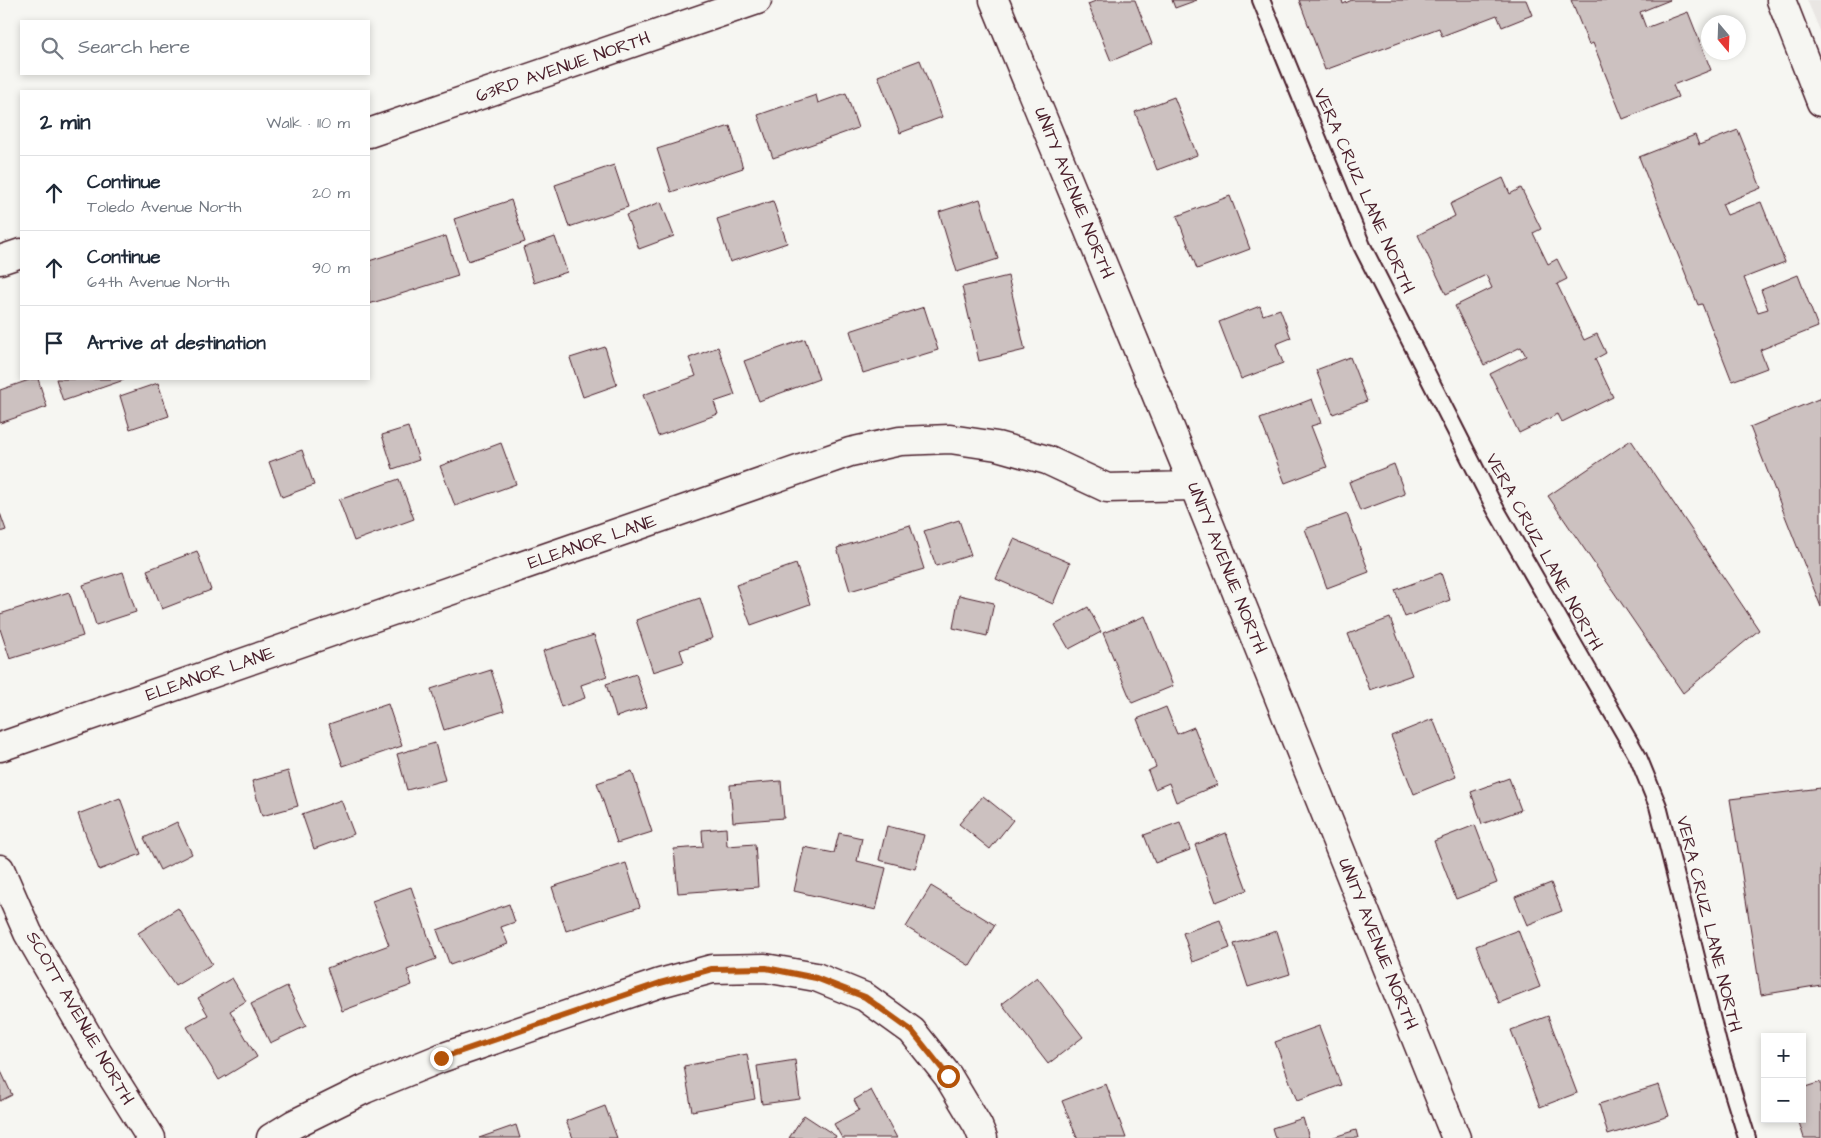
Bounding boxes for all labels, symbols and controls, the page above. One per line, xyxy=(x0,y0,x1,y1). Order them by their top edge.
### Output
north arrow xyxy=(1701,15,1746,60)
search box xyxy=(20,20,370,75)
street label: 63RD AVENUE NORTH xyxy=(472,25,654,109)
icon: search xyxy=(38,34,66,62)
text: Search here xyxy=(78,34,190,61)
street label: VERA CRUZ LANE NORTH xyxy=(1307,85,1421,298)
street label: UNITY AVENUE NORTH xyxy=(1028,103,1120,283)
text: 2 min xyxy=(40,108,90,137)
text: Walk · 110 m xyxy=(266,112,350,134)
text: Continue xyxy=(87,169,161,196)
icon: ahead xyxy=(40,179,68,207)
text: 20 m xyxy=(312,182,350,204)
text: Toledo Avenue North xyxy=(87,196,241,218)
text: Continue xyxy=(87,244,161,271)
icon: ahead xyxy=(40,254,68,282)
text: 90 m xyxy=(312,257,350,279)
text: 64th Avenue North xyxy=(87,271,229,293)
icon: arrive xyxy=(40,329,68,357)
text: Arrive at destination xyxy=(87,330,266,357)
street label: VERA CRUZ LANE NORTH xyxy=(1479,449,1609,655)
street label: UNITY AVENUE NORTH xyxy=(1181,478,1273,658)
street label: ELEANOR LANE xyxy=(524,508,660,576)
street label: ELEANOR LANE xyxy=(142,640,278,708)
street label: VERA CRUZ LANE NORTH xyxy=(1670,813,1748,1035)
street label: UNITY AVENUE NORTH xyxy=(1332,854,1424,1034)
street label: SCOTT AVENUE NORTH xyxy=(20,926,140,1110)
map controls xyxy=(1761,1033,1806,1123)
button: + xyxy=(1761,1033,1806,1078)
route end xyxy=(430,1047,453,1070)
route start xyxy=(937,1065,960,1088)
button: − xyxy=(1761,1078,1806,1123)

